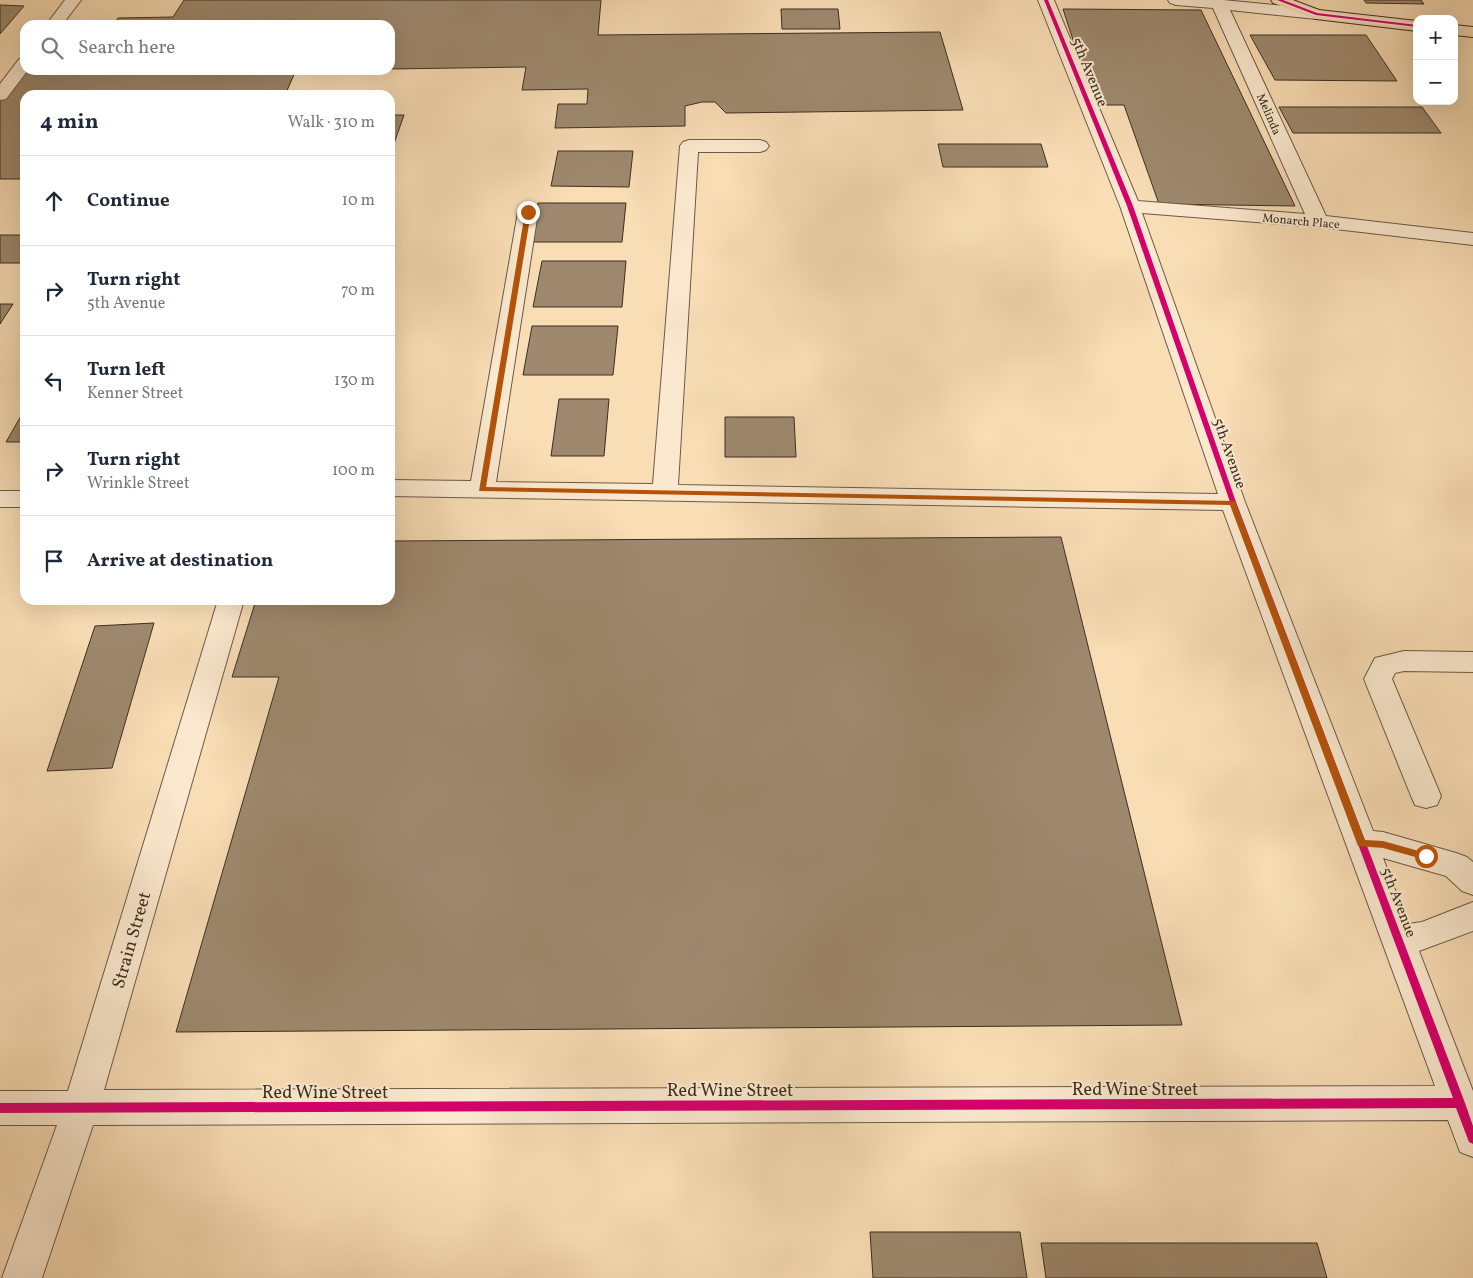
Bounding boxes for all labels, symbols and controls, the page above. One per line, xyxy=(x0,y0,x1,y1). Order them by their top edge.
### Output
map controls xyxy=(1413,15,1458,105)
button: + xyxy=(1413,15,1458,60)
search box xyxy=(20,20,395,75)
icon: search xyxy=(38,34,66,62)
text: Search here xyxy=(78,35,175,61)
street label: 5th Avenue xyxy=(1065,35,1112,111)
button: − xyxy=(1413,60,1458,105)
street label: Melinda xyxy=(1252,91,1284,138)
text: 4 min xyxy=(40,108,99,137)
text: Walk · 310 m xyxy=(288,112,375,134)
icon: ahead xyxy=(40,187,68,215)
text: Continue xyxy=(87,188,170,214)
text: 10 m xyxy=(342,190,375,212)
route end xyxy=(517,201,540,224)
street label: Monarch Place xyxy=(1262,211,1341,233)
text: Turn right xyxy=(87,267,180,293)
icon: right xyxy=(40,277,68,305)
text: 70 m xyxy=(341,280,375,302)
text: 5th Avenue xyxy=(87,293,165,315)
text: Turn left xyxy=(87,357,166,383)
icon: left xyxy=(40,367,68,395)
text: 130 m xyxy=(334,370,375,392)
text: Kenner Street xyxy=(87,383,183,405)
street label: 5th Avenue xyxy=(1207,415,1250,492)
text: Turn right xyxy=(87,447,180,473)
icon: right xyxy=(40,457,68,485)
text: 100 m xyxy=(332,460,375,482)
text: Wrinkle Street xyxy=(87,473,190,495)
icon: arrive xyxy=(40,547,68,575)
text: Arrive at destination xyxy=(87,548,273,574)
route start xyxy=(1415,845,1438,868)
street label: 5th Avenue xyxy=(1375,864,1421,941)
street label: Strain Street xyxy=(107,889,158,992)
street label: Red Wine Street xyxy=(1072,1078,1198,1103)
street label: Red Wine Street xyxy=(667,1079,793,1104)
street label: Red Wine Street xyxy=(262,1081,388,1106)

